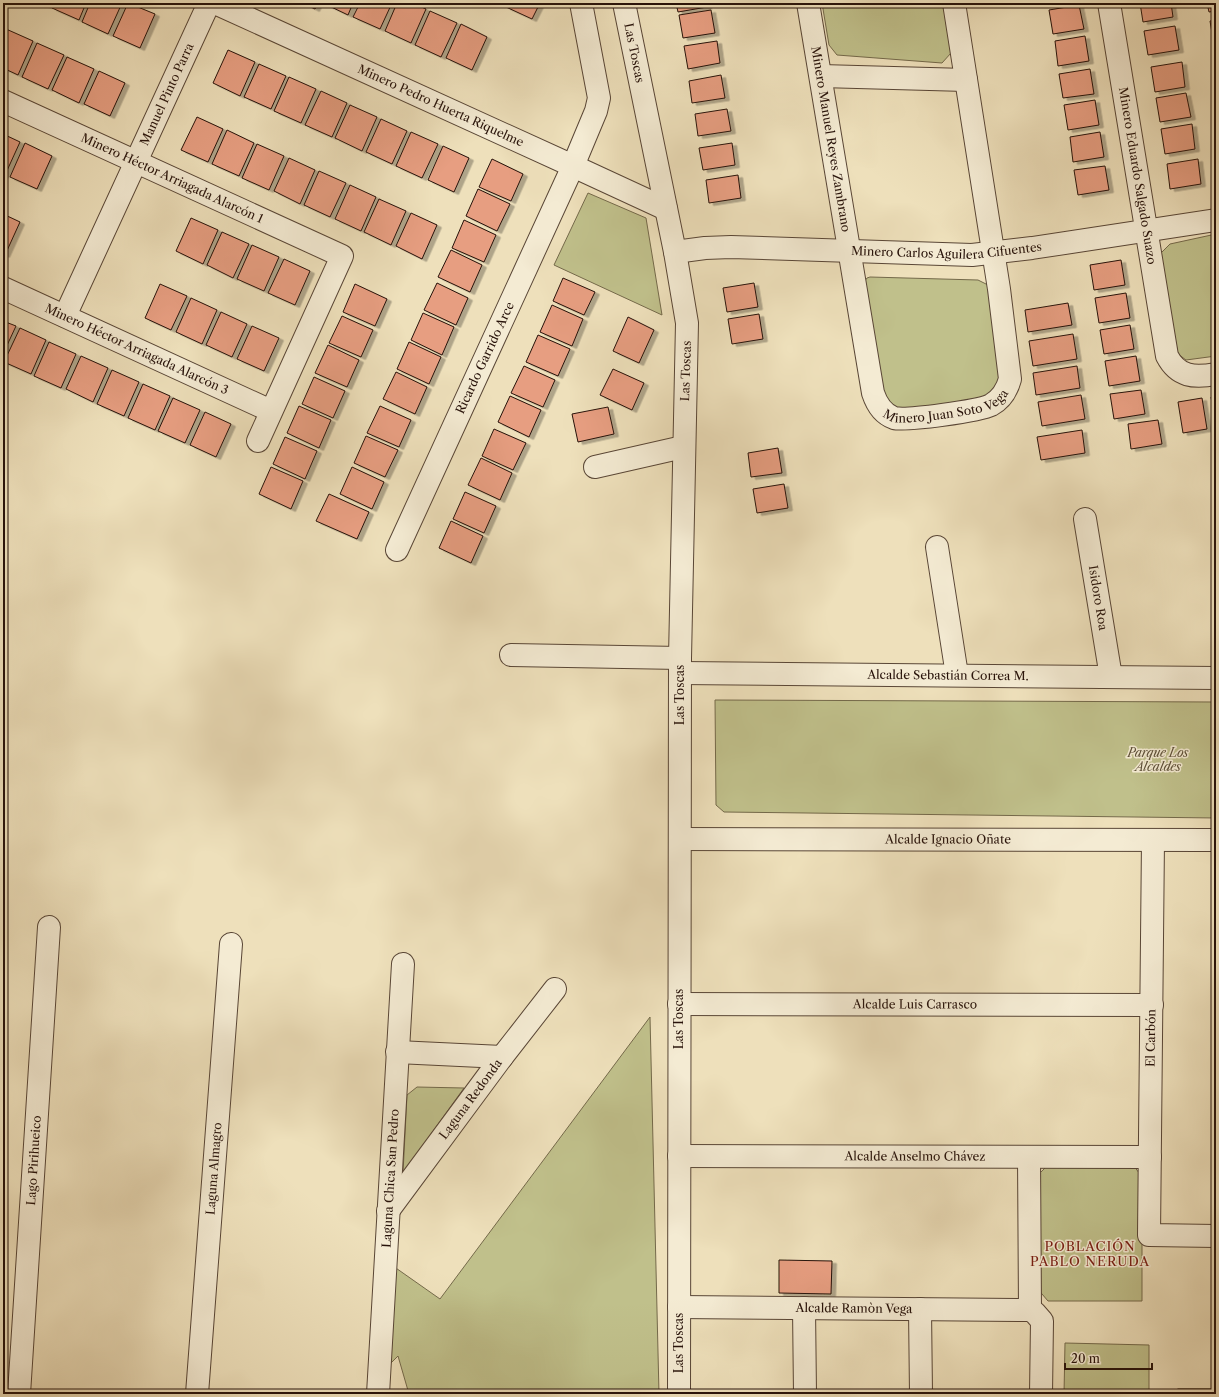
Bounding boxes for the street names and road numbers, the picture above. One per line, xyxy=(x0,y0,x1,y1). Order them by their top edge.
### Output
street label: Las Toscas xyxy=(621,22,648,84)
street label: Manuel Pinto Parra xyxy=(136,40,197,148)
street label: Minero Manuel Reyes Zambrano xyxy=(808,45,854,233)
street label: Minero Pedro Huerta Riquelme xyxy=(355,61,527,150)
street label: Minero Eduardo Salgado Suazo xyxy=(1116,86,1160,265)
street label: Minero Héctor Arriagada Alarcón 1 xyxy=(79,130,266,226)
street label: Minero Carlos Aguilera Cifuentes xyxy=(851,239,1043,262)
street label: Ricardo Garrido Arce xyxy=(452,299,517,416)
street label: Minero Héctor Arriagada Alarcón 3 xyxy=(43,300,231,397)
street label: Las Toscas xyxy=(677,340,694,402)
street label: Minero Juan Soto Vega xyxy=(881,386,1012,426)
street label: Isidoro Roa xyxy=(1086,564,1111,632)
street label: Las Toscas xyxy=(672,665,687,725)
street label: Alcalde Sebastián Correa M. xyxy=(866,667,1029,683)
street label: Alcalde Ignacio Oñate xyxy=(884,831,1011,847)
street label: Las Toscas xyxy=(671,989,686,1049)
street label: Alcalde Luis Carrasco xyxy=(852,996,977,1012)
street label: El Carbón xyxy=(1142,1008,1159,1067)
street label: Laguna Redonda xyxy=(436,1055,505,1142)
street label: Laguna Chica San Pedro xyxy=(379,1108,402,1248)
street label: Lago Pirihueico xyxy=(23,1115,44,1206)
street label: Laguna Almagro xyxy=(203,1122,225,1216)
street label: Alcalde Anselmo Chávez xyxy=(843,1148,986,1164)
street label: Alcalde Ramòn Vega xyxy=(794,1300,913,1316)
street label: Las Toscas xyxy=(671,1313,686,1373)

